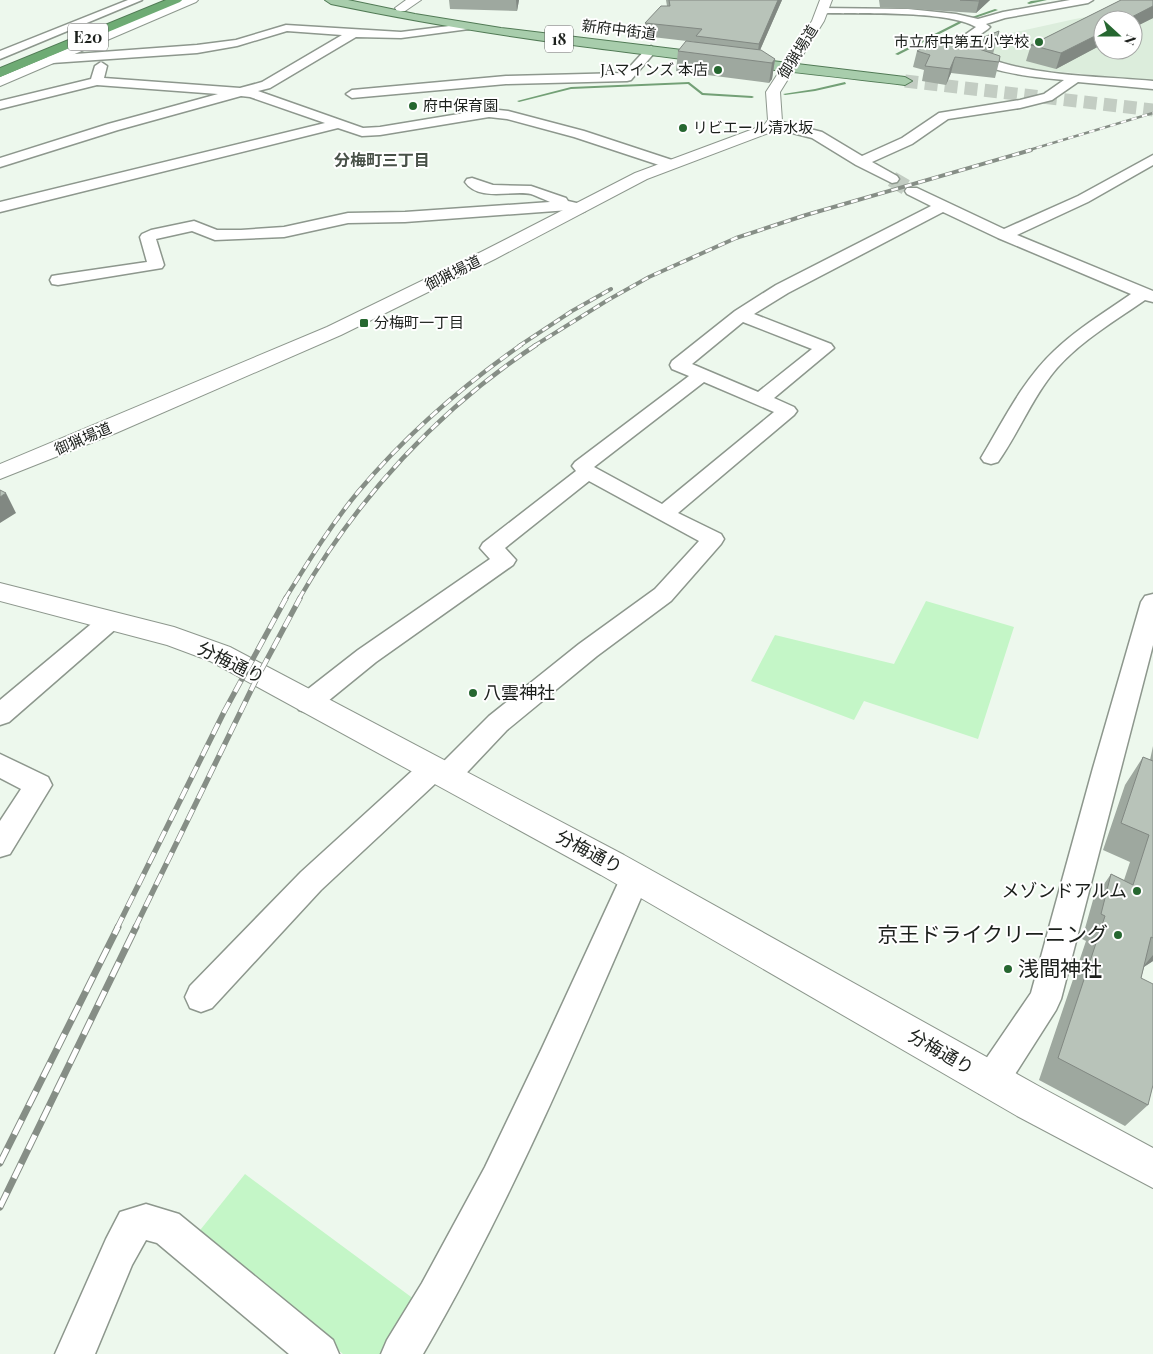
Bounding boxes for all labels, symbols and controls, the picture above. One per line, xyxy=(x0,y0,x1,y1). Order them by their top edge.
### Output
north arrow xyxy=(1093,10,1143,60)
street label: 新府中街道 xyxy=(581,15,658,44)
street label: 御猟場道 xyxy=(773,21,822,82)
road number: E20 xyxy=(68,24,108,51)
road number: 18 xyxy=(545,26,573,52)
place label: 市立府中第五小学校 xyxy=(894,31,1029,51)
text: N xyxy=(1120,32,1141,48)
marker: 市立府中第五小学校 xyxy=(1033,36,1045,48)
place label: JAマインズ 本店 xyxy=(599,59,708,79)
marker: JAマインズ 本店 xyxy=(712,64,724,76)
place label: 府中保育園 xyxy=(423,95,498,115)
marker: 府中保育園 xyxy=(407,100,419,112)
place label: リビエール清水坂 xyxy=(693,117,813,137)
marker: リビエール清水坂 xyxy=(677,122,689,134)
district label: 分梅町三丁目 xyxy=(334,149,430,170)
street label: 御猟場道 xyxy=(421,250,484,294)
place label: 分梅町一丁目 xyxy=(374,312,464,332)
marker: 分梅町一丁目 xyxy=(358,317,370,329)
street label: 御猟場道 xyxy=(51,417,114,459)
street label: 分梅通り xyxy=(194,636,269,689)
place label: 八雲神社 xyxy=(483,680,555,704)
marker: 八雲神社 xyxy=(467,687,479,699)
street label: 分梅通り xyxy=(552,824,627,879)
place label: メゾンドアルム xyxy=(1002,878,1127,902)
marker: メゾンドアルム xyxy=(1131,885,1143,897)
place label: 京王ドライクリーニング xyxy=(877,919,1108,947)
marker: 京王ドライクリーニング xyxy=(1112,929,1124,941)
place label: 浅間神社 xyxy=(1018,953,1102,981)
marker: 浅間神社 xyxy=(1002,963,1014,975)
street label: 分梅通り xyxy=(904,1023,979,1080)

